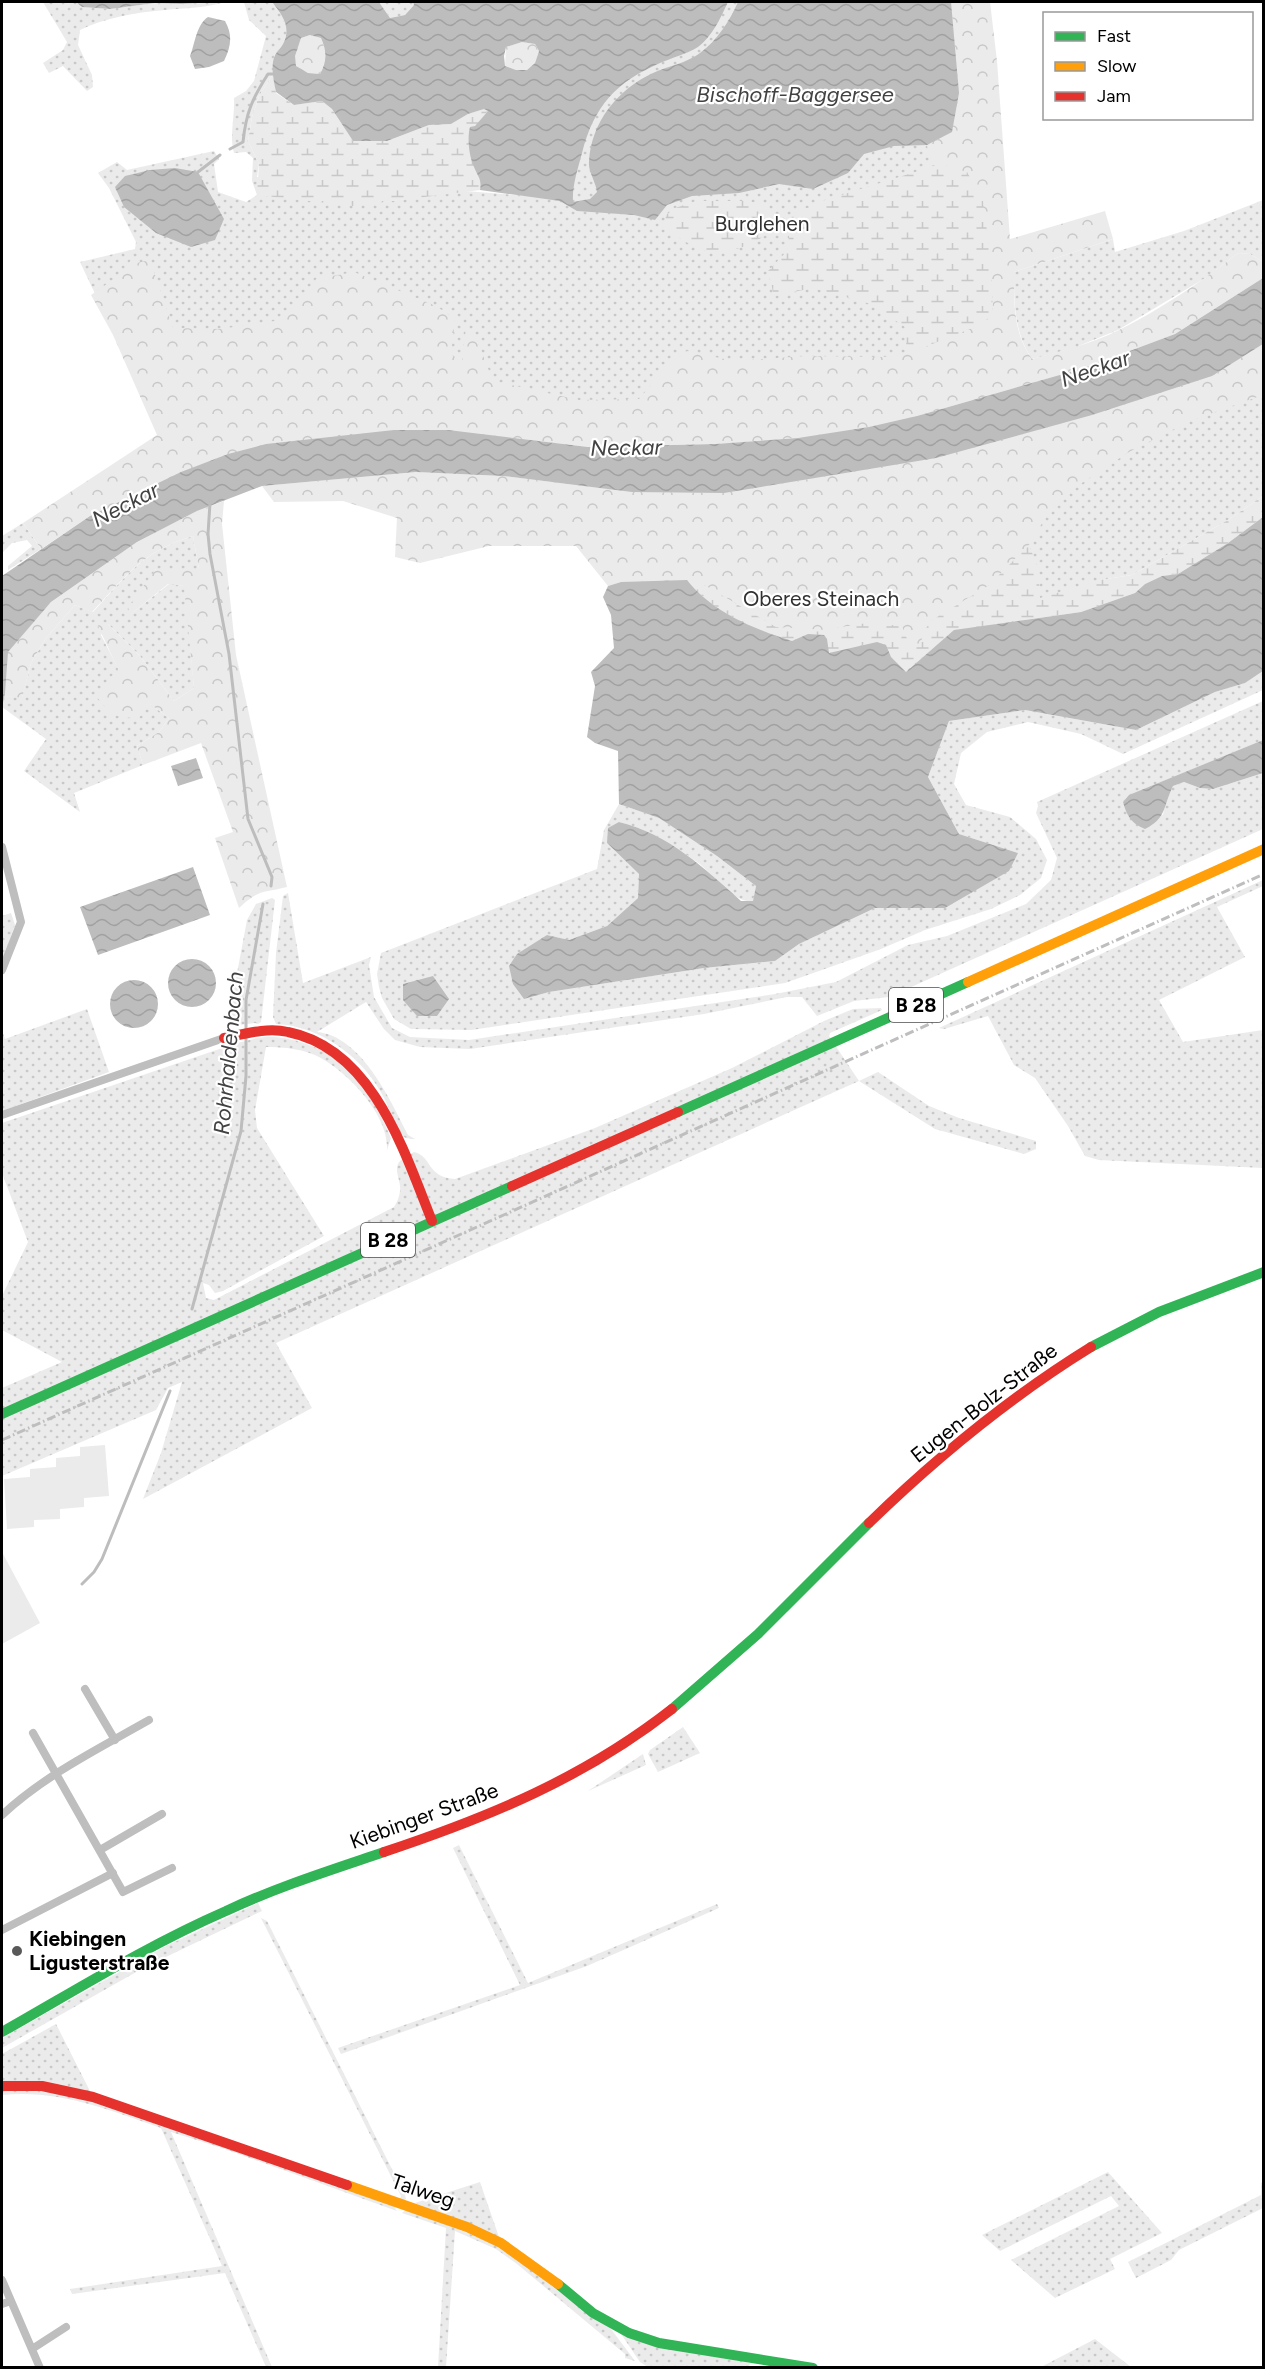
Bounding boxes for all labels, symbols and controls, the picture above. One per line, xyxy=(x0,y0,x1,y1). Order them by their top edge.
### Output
legend xyxy=(1043,12,1253,120)
text: Fast xyxy=(1097,25,1131,47)
text: Slow xyxy=(1097,55,1136,77)
water label: Bischoff-Baggersee xyxy=(696,81,894,108)
text: Jam xyxy=(1097,85,1131,107)
park label: Burglehen xyxy=(715,211,809,236)
water label: Neckar xyxy=(1057,344,1135,393)
water label: Neckar xyxy=(590,433,664,462)
water label: Neckar xyxy=(87,475,165,533)
park label: Oberes Steinach xyxy=(743,586,899,611)
water label: Rohrhaldenbach xyxy=(208,970,249,1136)
road number: B 28 xyxy=(889,988,943,1022)
road number: B 28 xyxy=(361,1223,415,1257)
street label: Eugen-Bolz-Straße xyxy=(905,1338,1062,1468)
street label: Kiebinger Straße xyxy=(346,1777,501,1854)
place label: Kiebingen Ligusterstraße xyxy=(29,1926,170,1975)
marker: Kiebingen Ligusterstraße xyxy=(10,1944,24,1958)
street label: Talweg xyxy=(388,2168,458,2213)

